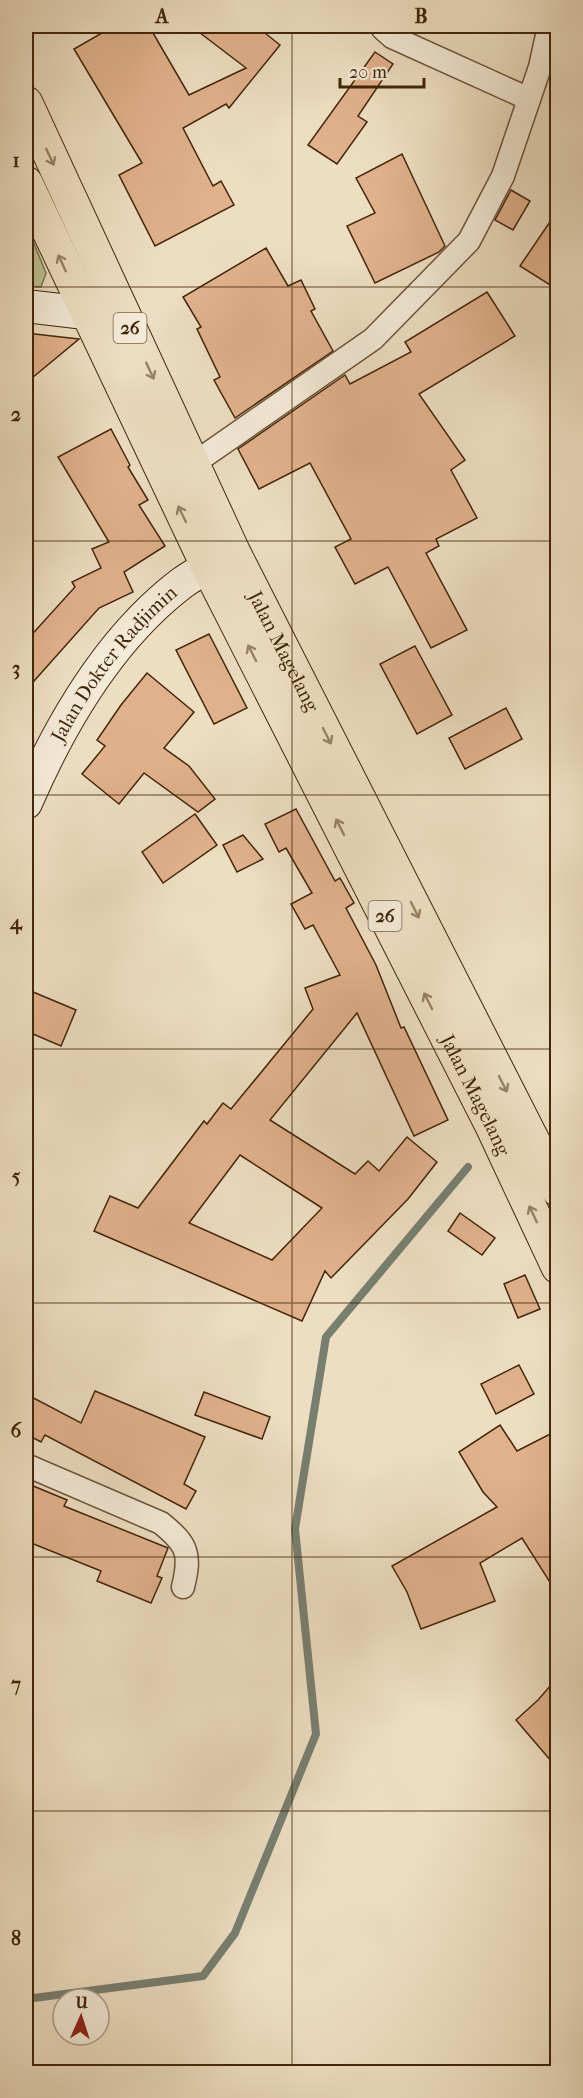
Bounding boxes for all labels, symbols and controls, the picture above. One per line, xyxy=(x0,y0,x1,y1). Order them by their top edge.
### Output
text: A xyxy=(154,5,170,28)
text: B xyxy=(414,5,428,28)
scale bar xyxy=(340,51,424,89)
text: 20 m xyxy=(349,62,387,83)
one-way arrow xyxy=(44,147,56,165)
text: 1 xyxy=(12,149,20,172)
one-way arrow xyxy=(56,254,67,272)
road number: 26 xyxy=(114,313,146,343)
one-way arrow xyxy=(144,362,156,380)
text: 2 xyxy=(11,403,21,426)
one-way arrow xyxy=(176,506,188,524)
street label: Jalan Dokter Radjimin xyxy=(45,580,182,747)
street label: Jalan Magelang xyxy=(243,585,324,716)
one-way arrow xyxy=(245,645,257,663)
text: 3 xyxy=(12,657,20,680)
one-way arrow xyxy=(322,727,333,745)
one-way arrow xyxy=(334,819,345,837)
road number: 26 xyxy=(368,901,402,931)
one-way arrow xyxy=(410,901,421,919)
text: 4 xyxy=(9,911,23,935)
one-way arrow xyxy=(422,993,434,1010)
street label: Jalan Magelang xyxy=(435,1029,516,1159)
one-way arrow xyxy=(498,1075,510,1093)
text: 5 xyxy=(12,1165,21,1188)
one-way arrow xyxy=(526,1205,538,1223)
text: 6 xyxy=(11,1419,23,1442)
text: 7 xyxy=(10,1673,21,1696)
text: 8 xyxy=(11,1927,21,1950)
north arrow xyxy=(51,1987,111,2047)
text: U xyxy=(74,1993,89,2012)

